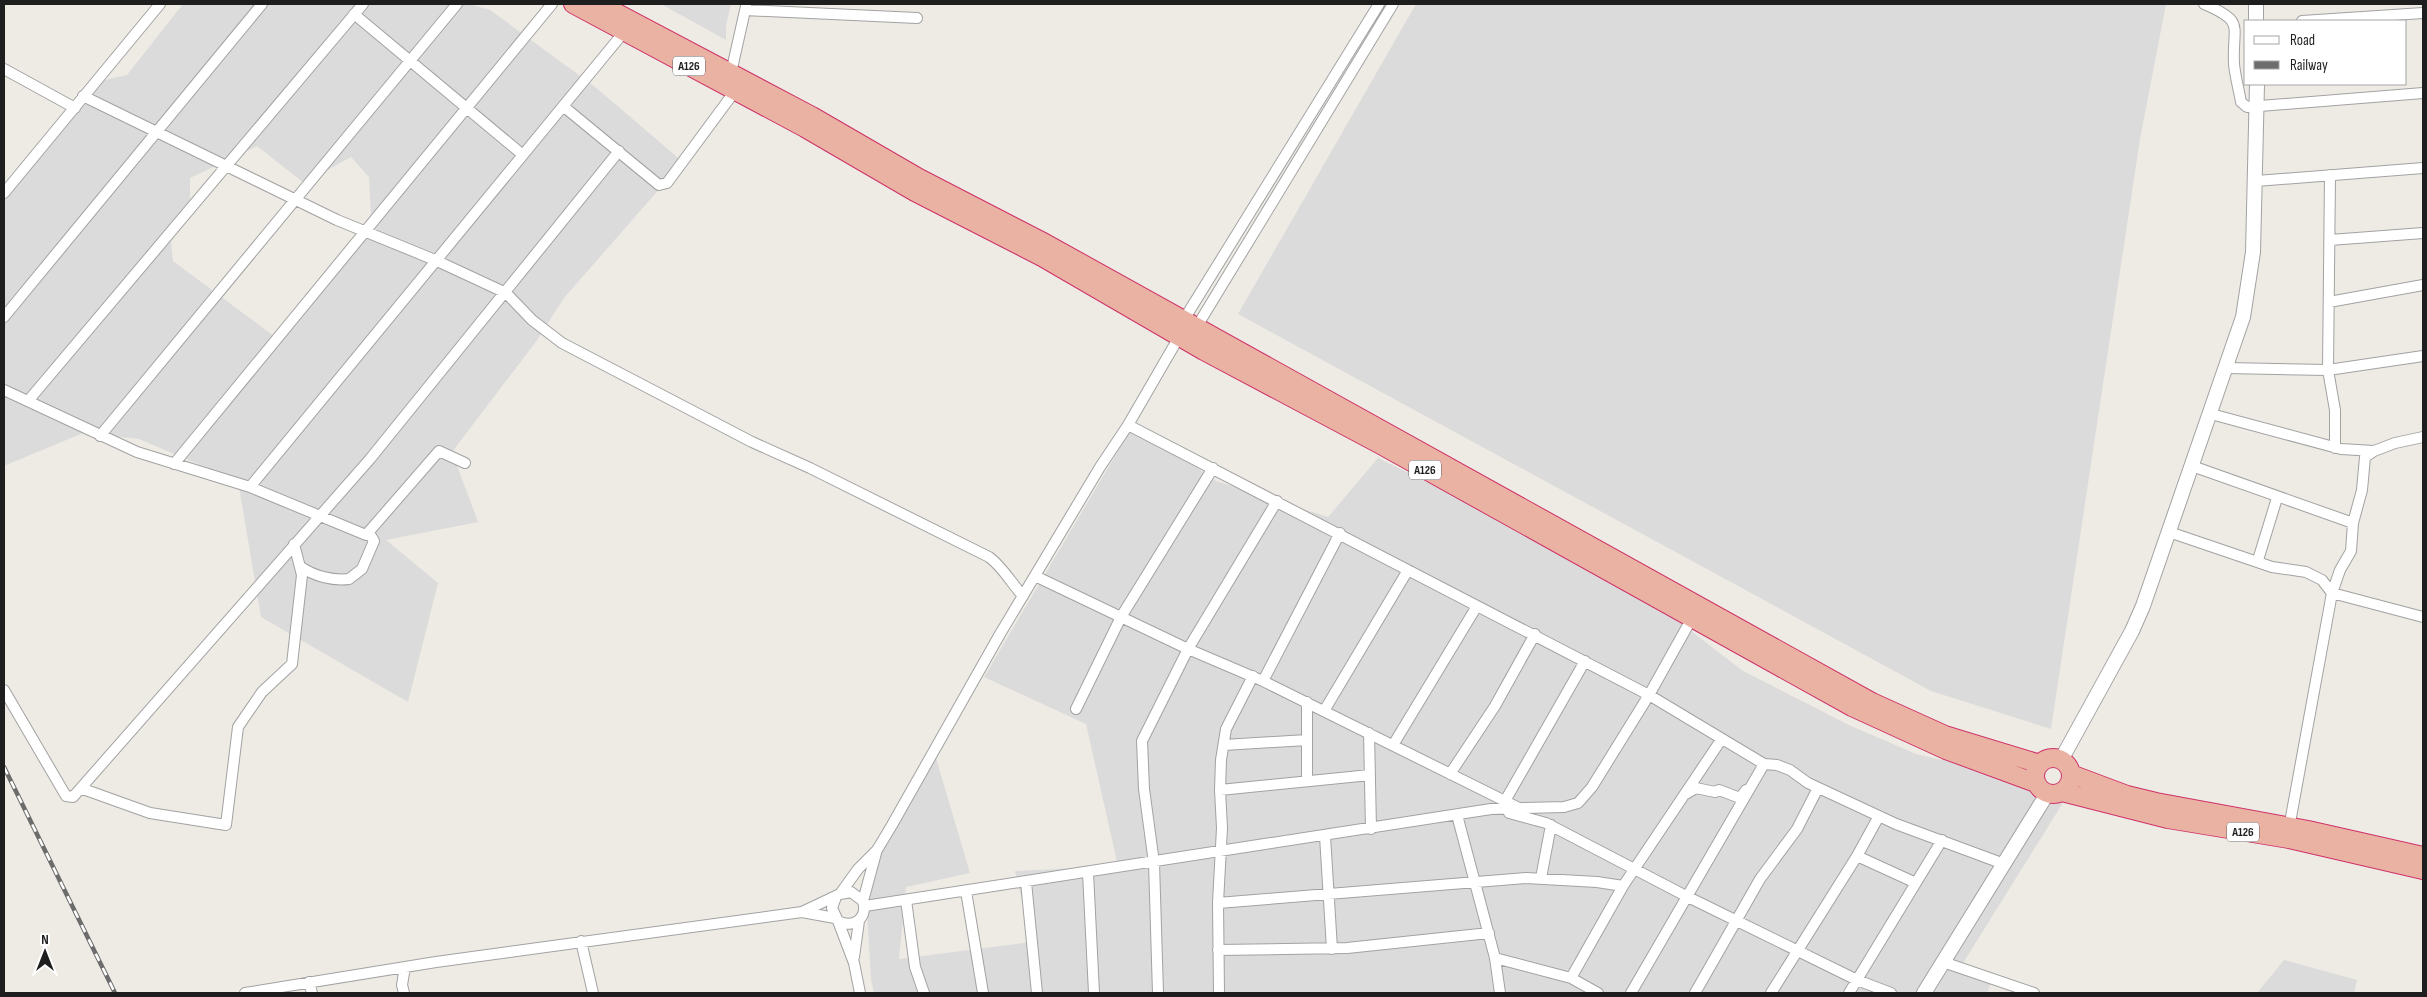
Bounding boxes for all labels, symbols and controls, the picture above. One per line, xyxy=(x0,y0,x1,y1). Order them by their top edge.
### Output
legend xyxy=(2244,20,2407,85)
text: Road xyxy=(2290,31,2315,50)
road number: A126 xyxy=(673,56,705,76)
text: Railway xyxy=(2290,56,2328,75)
road number: A126 xyxy=(1409,460,1441,480)
road number: A126 xyxy=(2227,822,2259,842)
north arrow xyxy=(20,927,70,977)
text: N xyxy=(41,931,49,948)

